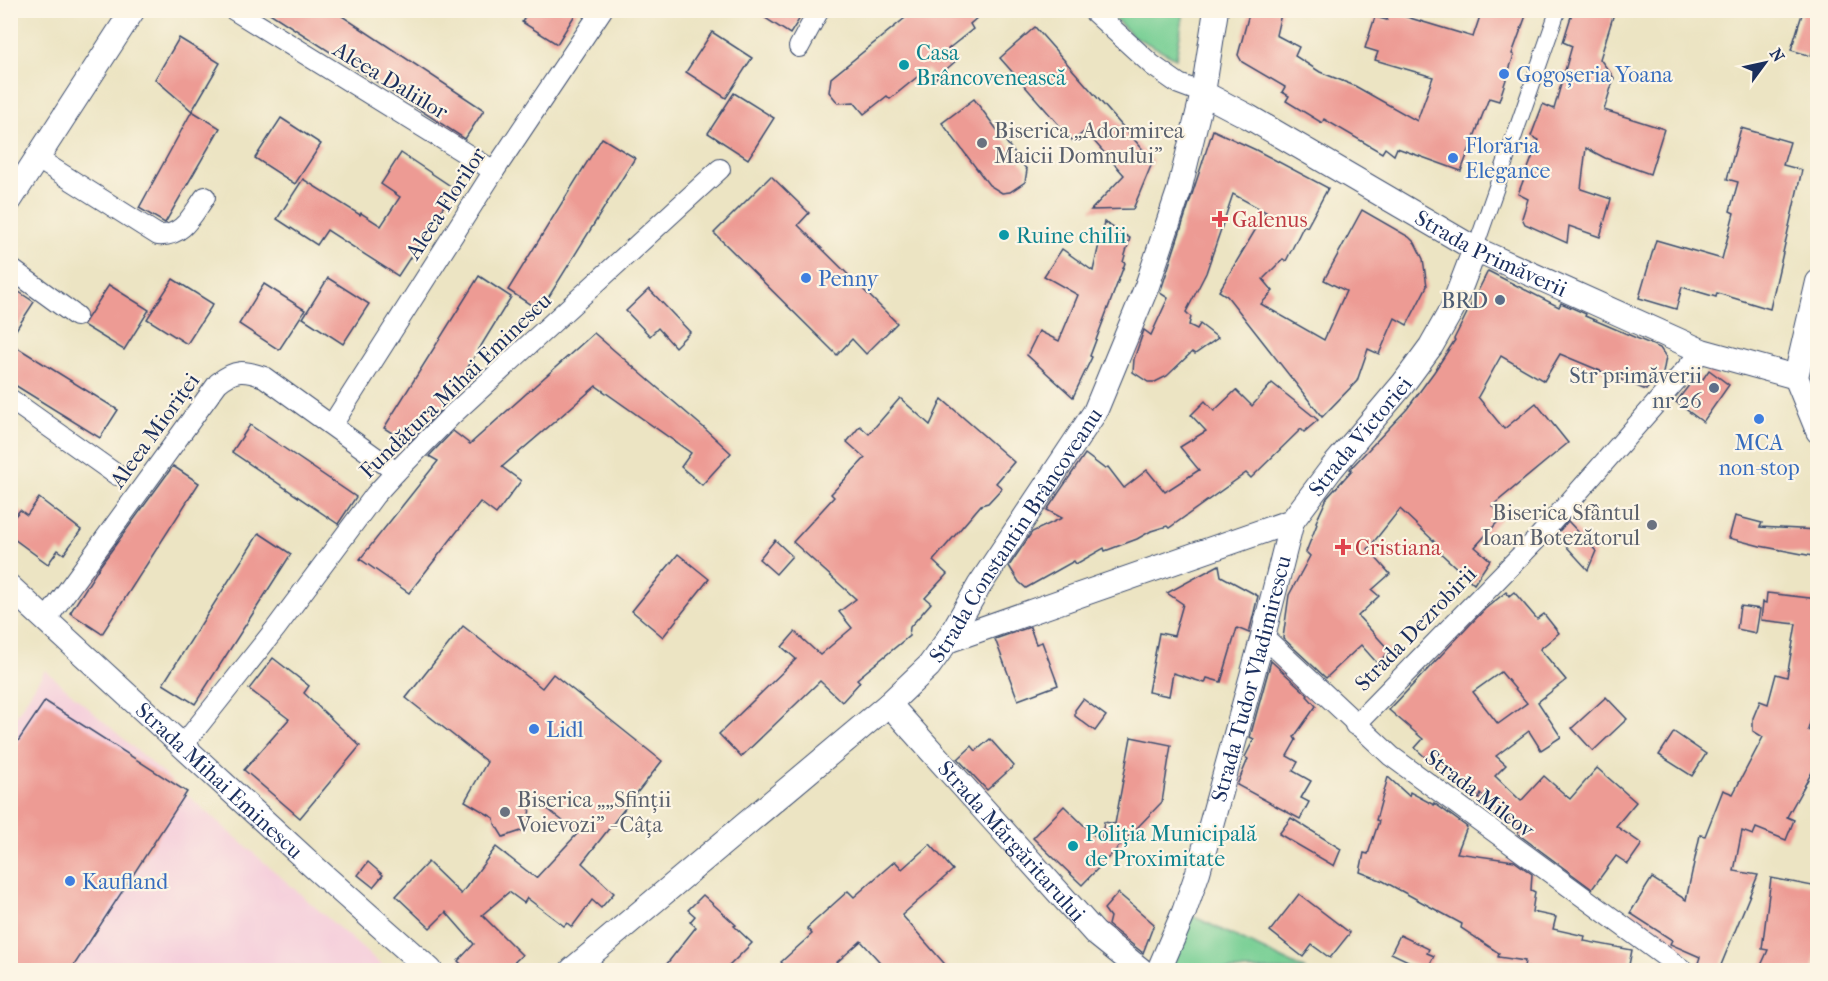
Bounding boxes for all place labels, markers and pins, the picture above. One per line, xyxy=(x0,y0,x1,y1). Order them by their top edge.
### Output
place label: Casa Brâncovenească xyxy=(916,40,1067,91)
marker: Casa Brâncovenească xyxy=(897,58,911,72)
place label: Gogoșeria Yoana xyxy=(1516,62,1673,88)
marker: Gogoșeria Yoana xyxy=(1497,67,1511,81)
place label: Biserica „Adormirea Maicii Domnului” xyxy=(994,118,1185,169)
place label: Florăria Elegance xyxy=(1465,133,1551,184)
marker: Biserica „Adormirea Maicii Domnului” xyxy=(975,136,989,150)
marker: Florăria Elegance xyxy=(1446,151,1460,165)
place label: Galenus xyxy=(1232,207,1308,233)
marker: Galenus xyxy=(1213,212,1227,226)
place label: Ruine chilii xyxy=(1016,223,1127,249)
marker: Ruine chilii xyxy=(997,228,1011,242)
place label: Penny xyxy=(818,266,880,292)
marker: Penny xyxy=(799,271,813,285)
place label: BRD xyxy=(1441,288,1488,314)
marker: BRD xyxy=(1493,293,1507,307)
place label: Str primăverii nr 26 xyxy=(1569,363,1702,414)
marker: Str primăverii nr 26 xyxy=(1707,381,1721,395)
marker: MCA non-stop xyxy=(1752,412,1766,426)
place label: MCA non-stop xyxy=(1718,430,1800,481)
place label: Biserica Sfântul Ioan Botezătorul xyxy=(1482,500,1640,551)
marker: Biserica Sfântul Ioan Botezătorul xyxy=(1645,518,1659,532)
place label: Cristiana xyxy=(1355,535,1442,561)
marker: Cristiana xyxy=(1336,540,1350,554)
place label: Lidl xyxy=(546,717,584,743)
marker: Lidl xyxy=(527,722,541,736)
place label: Biserica „„Sfinții Voievozi” - Câța xyxy=(516,787,672,838)
marker: Biserica „„Sfinții Voievozi” - Câța xyxy=(498,805,512,819)
place label: Poliția Municipală de Proximitate xyxy=(1085,821,1257,872)
marker: Poliția Municipală de Proximitate xyxy=(1066,839,1080,853)
place label: Kaufland xyxy=(82,869,169,895)
marker: Kaufland xyxy=(63,874,77,888)

